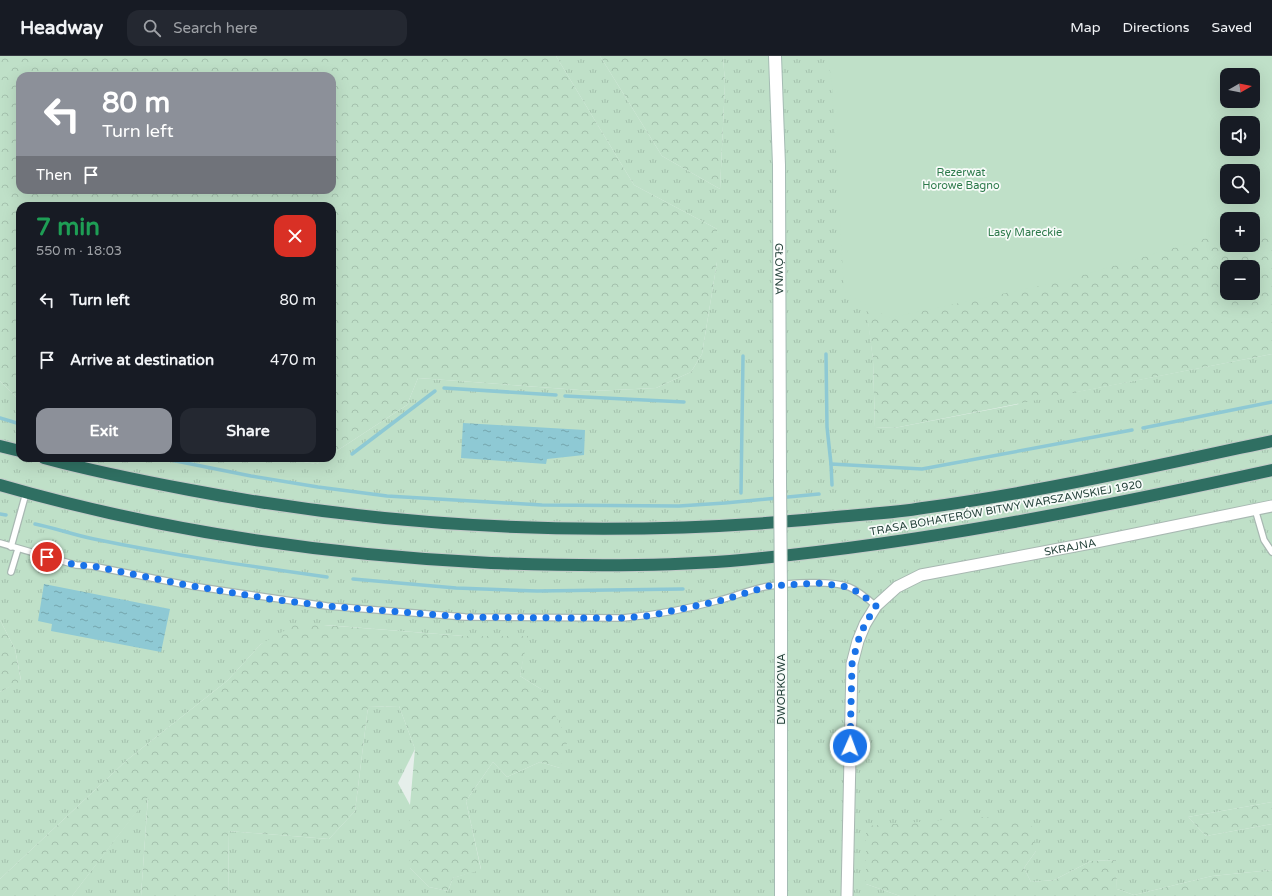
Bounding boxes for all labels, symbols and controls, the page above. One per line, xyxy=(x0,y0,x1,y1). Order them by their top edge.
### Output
search box xyxy=(127,10,407,46)
text: Headway xyxy=(20,17,103,39)
icon: search xyxy=(141,17,163,39)
text: Search here xyxy=(173,19,258,37)
text: Map xyxy=(1070,19,1101,36)
text: Directions xyxy=(1123,19,1190,36)
text: Saved xyxy=(1212,19,1252,36)
north arrow xyxy=(1220,68,1260,108)
map controls xyxy=(1220,68,1260,300)
text: 80 m xyxy=(102,86,170,120)
icon: left xyxy=(36,88,88,140)
button: sound xyxy=(1220,116,1260,156)
text: Turn left xyxy=(102,120,174,142)
icon: arrive xyxy=(80,164,102,186)
button: search xyxy=(1220,164,1260,204)
text: Then xyxy=(36,166,72,184)
park label: Rezerwat Horowe Bagno xyxy=(922,166,1000,192)
button: + xyxy=(1220,212,1260,252)
text: 7 min xyxy=(36,213,100,242)
button: close xyxy=(274,215,316,257)
park label: Lasy Mareckie xyxy=(988,226,1062,239)
text: 550 m · 18:03 xyxy=(36,243,122,259)
street label: GŁÓWNA xyxy=(773,243,787,295)
button: − xyxy=(1220,260,1260,300)
icon: left xyxy=(36,289,58,311)
text: Turn left xyxy=(70,291,130,309)
text: 80 m xyxy=(279,291,316,309)
icon: arrive xyxy=(36,349,58,371)
text: Arrive at destination xyxy=(70,351,214,369)
text: 470 m xyxy=(270,351,316,369)
button: Exit xyxy=(36,408,172,454)
button: Share xyxy=(180,408,316,454)
street label: TRASA BOHATERÓW BITWY WARSZAWSKIEJ 1920 xyxy=(869,477,1143,538)
street label: SKRAJNA xyxy=(1043,536,1097,558)
pin xyxy=(30,540,64,574)
icon: arrive xyxy=(36,546,58,568)
street label: DWORKOWA xyxy=(775,653,788,725)
position arrow xyxy=(829,725,871,767)

